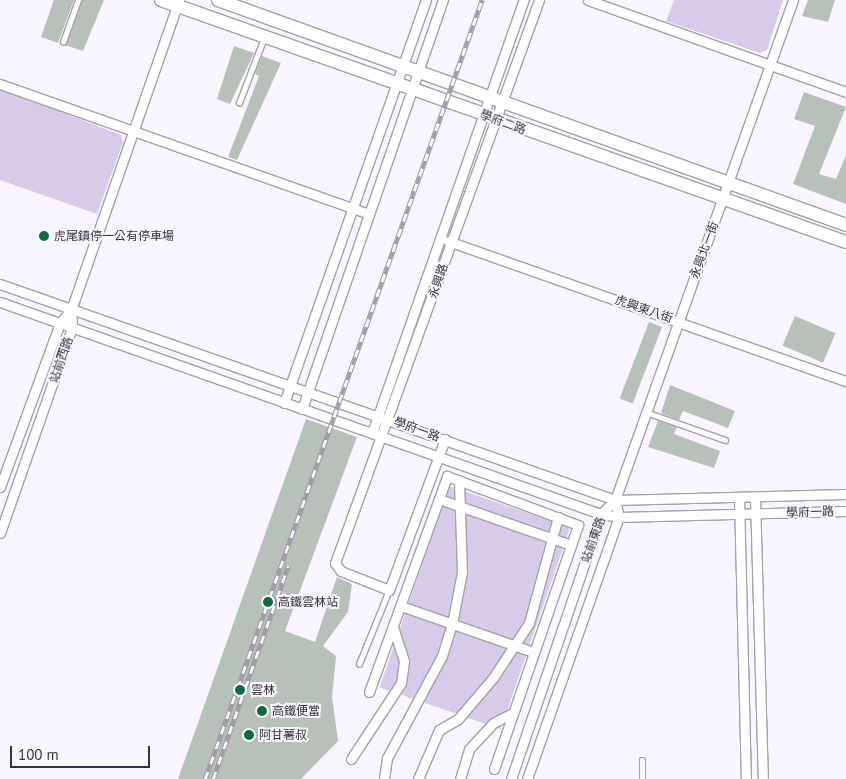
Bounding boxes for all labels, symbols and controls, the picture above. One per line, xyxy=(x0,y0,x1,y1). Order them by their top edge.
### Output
street label: 學府二路 xyxy=(478,107,528,137)
street label: 永興北一街 xyxy=(687,219,721,281)
place label: 虎尾鎮停一公有停車場 xyxy=(54,229,174,243)
marker: 虎尾鎮停一公有停車場 xyxy=(38,230,50,242)
street label: 永興路 xyxy=(425,262,451,300)
street label: 虎興東八街 xyxy=(613,292,675,326)
street label: 站前西路 xyxy=(46,335,76,385)
street label: 學府一路 xyxy=(392,414,442,444)
street label: 學府一路 xyxy=(786,504,834,520)
street label: 站前東路 xyxy=(578,515,608,565)
place label: 高鐵雲林站 xyxy=(278,595,338,609)
marker: 高鐵雲林站 xyxy=(262,596,274,608)
marker: 雲林 xyxy=(233,683,247,697)
place label: 雲林 xyxy=(251,683,275,697)
place label: 高鐵便當 xyxy=(272,704,320,718)
marker: 高鐵便當 xyxy=(256,705,268,717)
place label: 阿甘薯叔 xyxy=(259,728,307,742)
marker: 阿甘薯叔 xyxy=(243,729,255,741)
scale bar xyxy=(12,736,152,768)
text: 100 m xyxy=(18,745,59,764)

